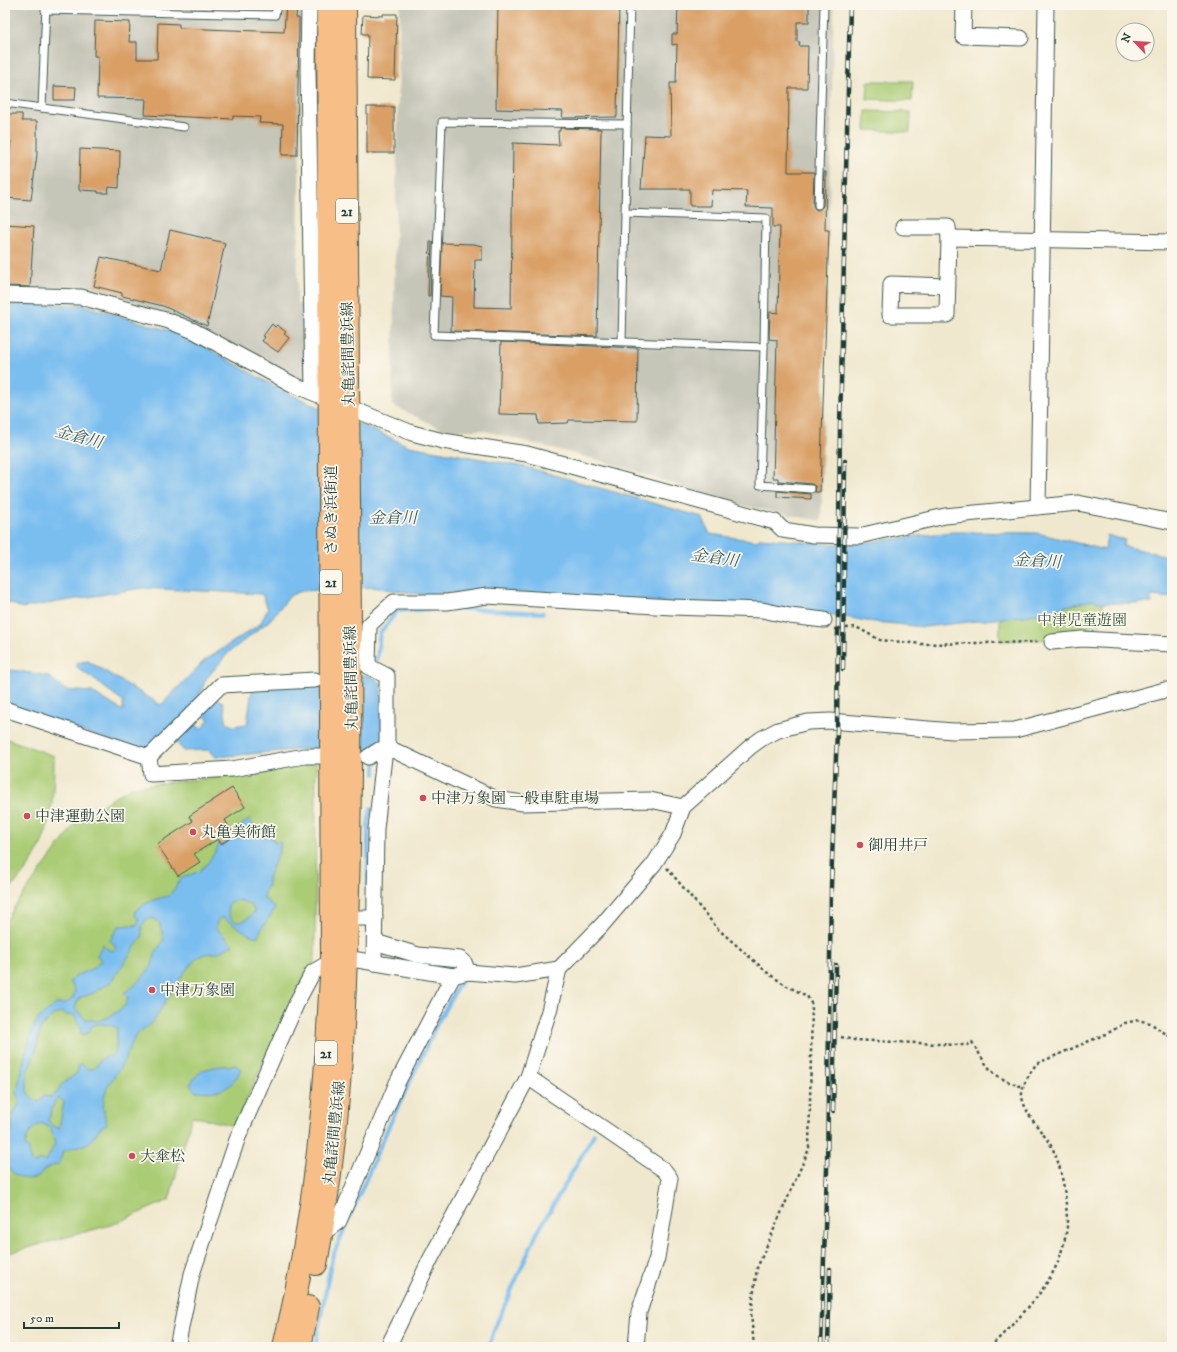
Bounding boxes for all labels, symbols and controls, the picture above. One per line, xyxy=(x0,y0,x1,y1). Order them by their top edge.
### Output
north arrow xyxy=(1115,22,1155,62)
text: N xyxy=(1119,31,1135,45)
road number: 21 xyxy=(336,199,358,223)
street label: 丸亀詫間豊浜線 xyxy=(338,301,359,407)
water label: 金倉川 xyxy=(53,421,106,453)
street label: さぬき浜街道 xyxy=(322,465,341,555)
water label: 金倉川 xyxy=(369,508,419,528)
water label: 金倉川 xyxy=(690,545,742,572)
water label: 金倉川 xyxy=(1012,550,1063,572)
road number: 21 xyxy=(320,570,342,594)
park label: 中津児童遊園 xyxy=(1037,611,1127,630)
street label: 丸亀詫間豊浜線 xyxy=(341,625,362,731)
place label: 中津万象園 一般車駐車場 xyxy=(431,789,599,808)
marker: 中津万象園 一般車駐車場 xyxy=(418,793,428,803)
place label: 中津運動公園 xyxy=(35,807,125,826)
marker: 中津運動公園 xyxy=(22,811,32,821)
place label: 丸亀美術館 xyxy=(201,823,276,842)
marker: 丸亀美術館 xyxy=(188,827,198,837)
place label: 御用井戸 xyxy=(868,836,928,855)
marker: 御用井戸 xyxy=(855,840,865,850)
place label: 中津万象園 xyxy=(160,981,235,1000)
marker: 中津万象園 xyxy=(147,985,157,995)
road number: 21 xyxy=(315,1041,337,1065)
street label: 丸亀詫間豊浜線 xyxy=(320,1080,349,1186)
place label: 大傘松 xyxy=(140,1147,185,1166)
marker: 大傘松 xyxy=(127,1151,137,1161)
scale bar xyxy=(24,1304,119,1330)
text: 50 m xyxy=(30,1311,54,1326)

